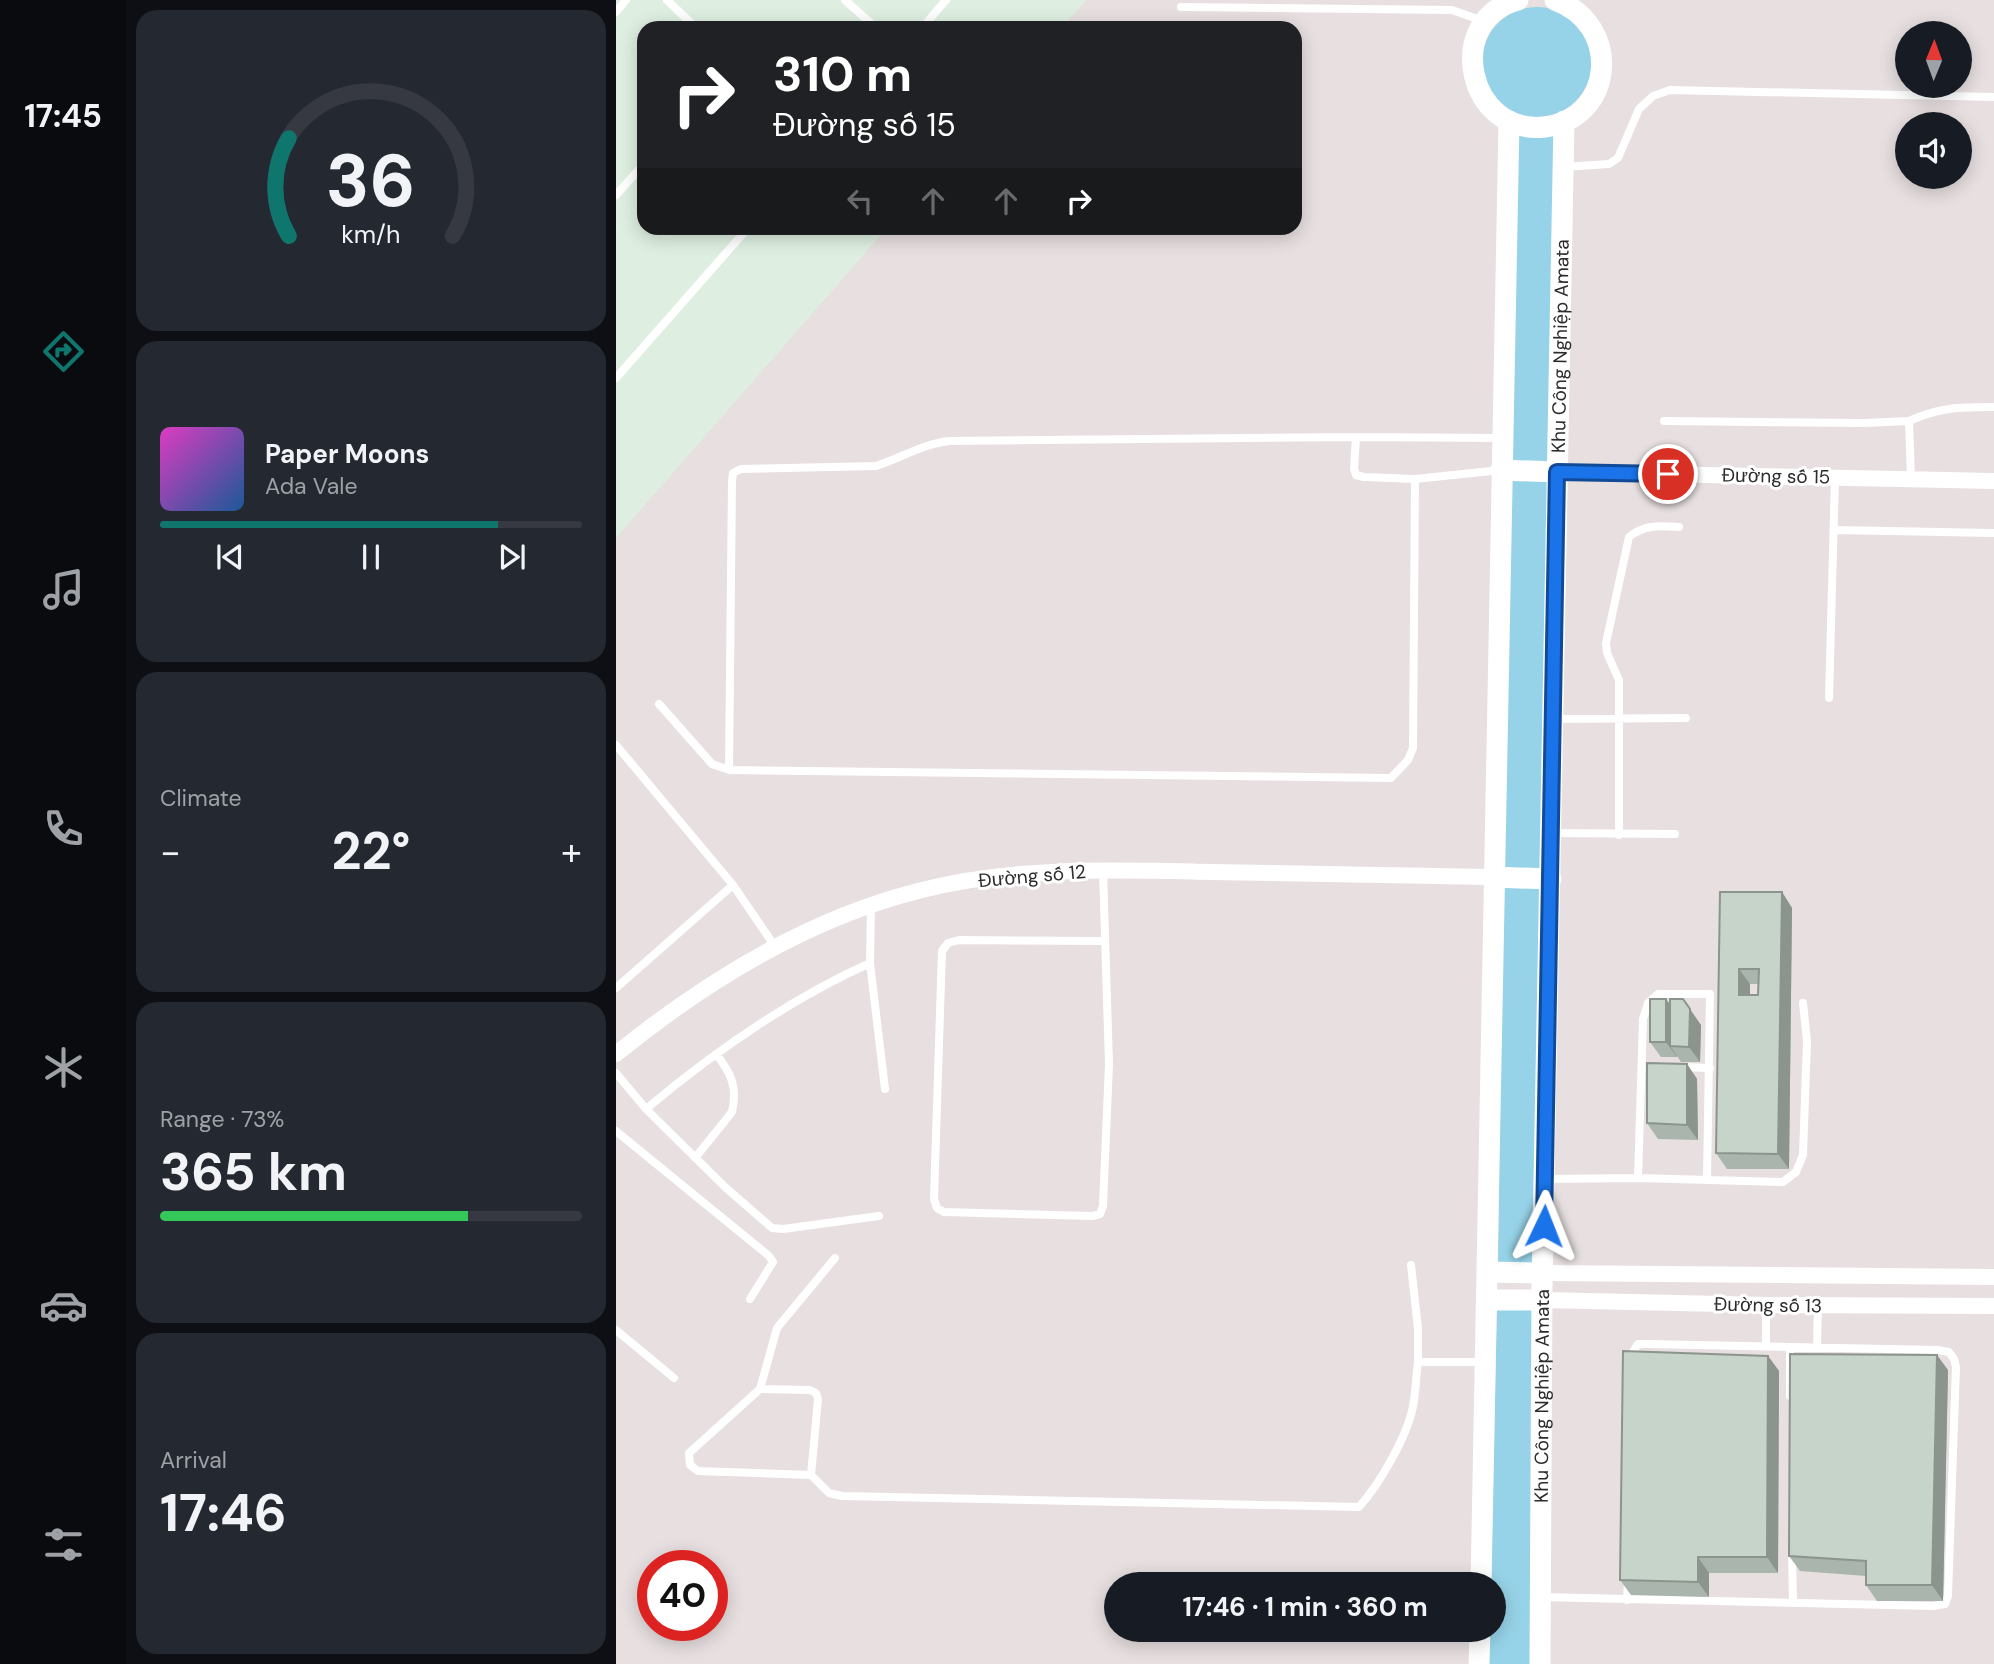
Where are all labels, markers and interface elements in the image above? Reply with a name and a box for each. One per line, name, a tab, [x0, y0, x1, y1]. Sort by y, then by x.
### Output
north arrow	[1895, 21, 1972, 98]
map controls	[1895, 21, 1972, 189]
text: 310 m	[773, 42, 912, 106]
icon: right	[658, 49, 749, 140]
text: 17:45	[24, 95, 102, 137]
text: Đường số 15	[773, 104, 956, 146]
button: sound	[1895, 112, 1972, 189]
text: 36	[326, 135, 416, 230]
icon: left	[841, 182, 879, 220]
icon: ahead	[914, 182, 952, 220]
icon: ahead	[987, 182, 1025, 220]
icon: right	[1060, 182, 1098, 220]
text: km/h	[341, 218, 401, 251]
street label: Khu Công Nghiệp Amata	[1545, 239, 1574, 453]
icon: directions	[39, 327, 88, 376]
text: Paper Moons	[265, 437, 429, 471]
pin	[1638, 444, 1698, 504]
icon: arrive	[1649, 455, 1687, 493]
street label: Đường số 15	[1721, 463, 1831, 489]
text: Ada Vale	[265, 471, 358, 501]
icon: previous	[211, 538, 249, 576]
icon: pause	[352, 538, 390, 576]
icon: next	[493, 538, 531, 576]
icon: music	[39, 565, 88, 614]
text: Climate	[160, 783, 242, 813]
icon: phone	[39, 804, 88, 853]
text: 22°	[332, 817, 410, 885]
text: −	[160, 827, 181, 877]
text: +	[561, 827, 582, 877]
street label: Đường số 12	[977, 859, 1087, 893]
icon: climate	[39, 1043, 88, 1092]
text: Range · 73%	[160, 1104, 284, 1134]
text: 365 km	[160, 1138, 347, 1206]
position arrow	[1507, 1189, 1581, 1263]
icon: car	[39, 1281, 88, 1330]
street label: Khu Công Nghiệp Amata	[1528, 1289, 1554, 1503]
street label: Đường số 13	[1714, 1292, 1822, 1318]
text: Arrival	[160, 1445, 227, 1475]
text: 17:46	[160, 1479, 287, 1547]
icon: filters	[39, 1520, 88, 1569]
speed limit sign: 40	[637, 1550, 728, 1641]
text: 17:46 · 1 min · 360 m	[1182, 1590, 1428, 1624]

